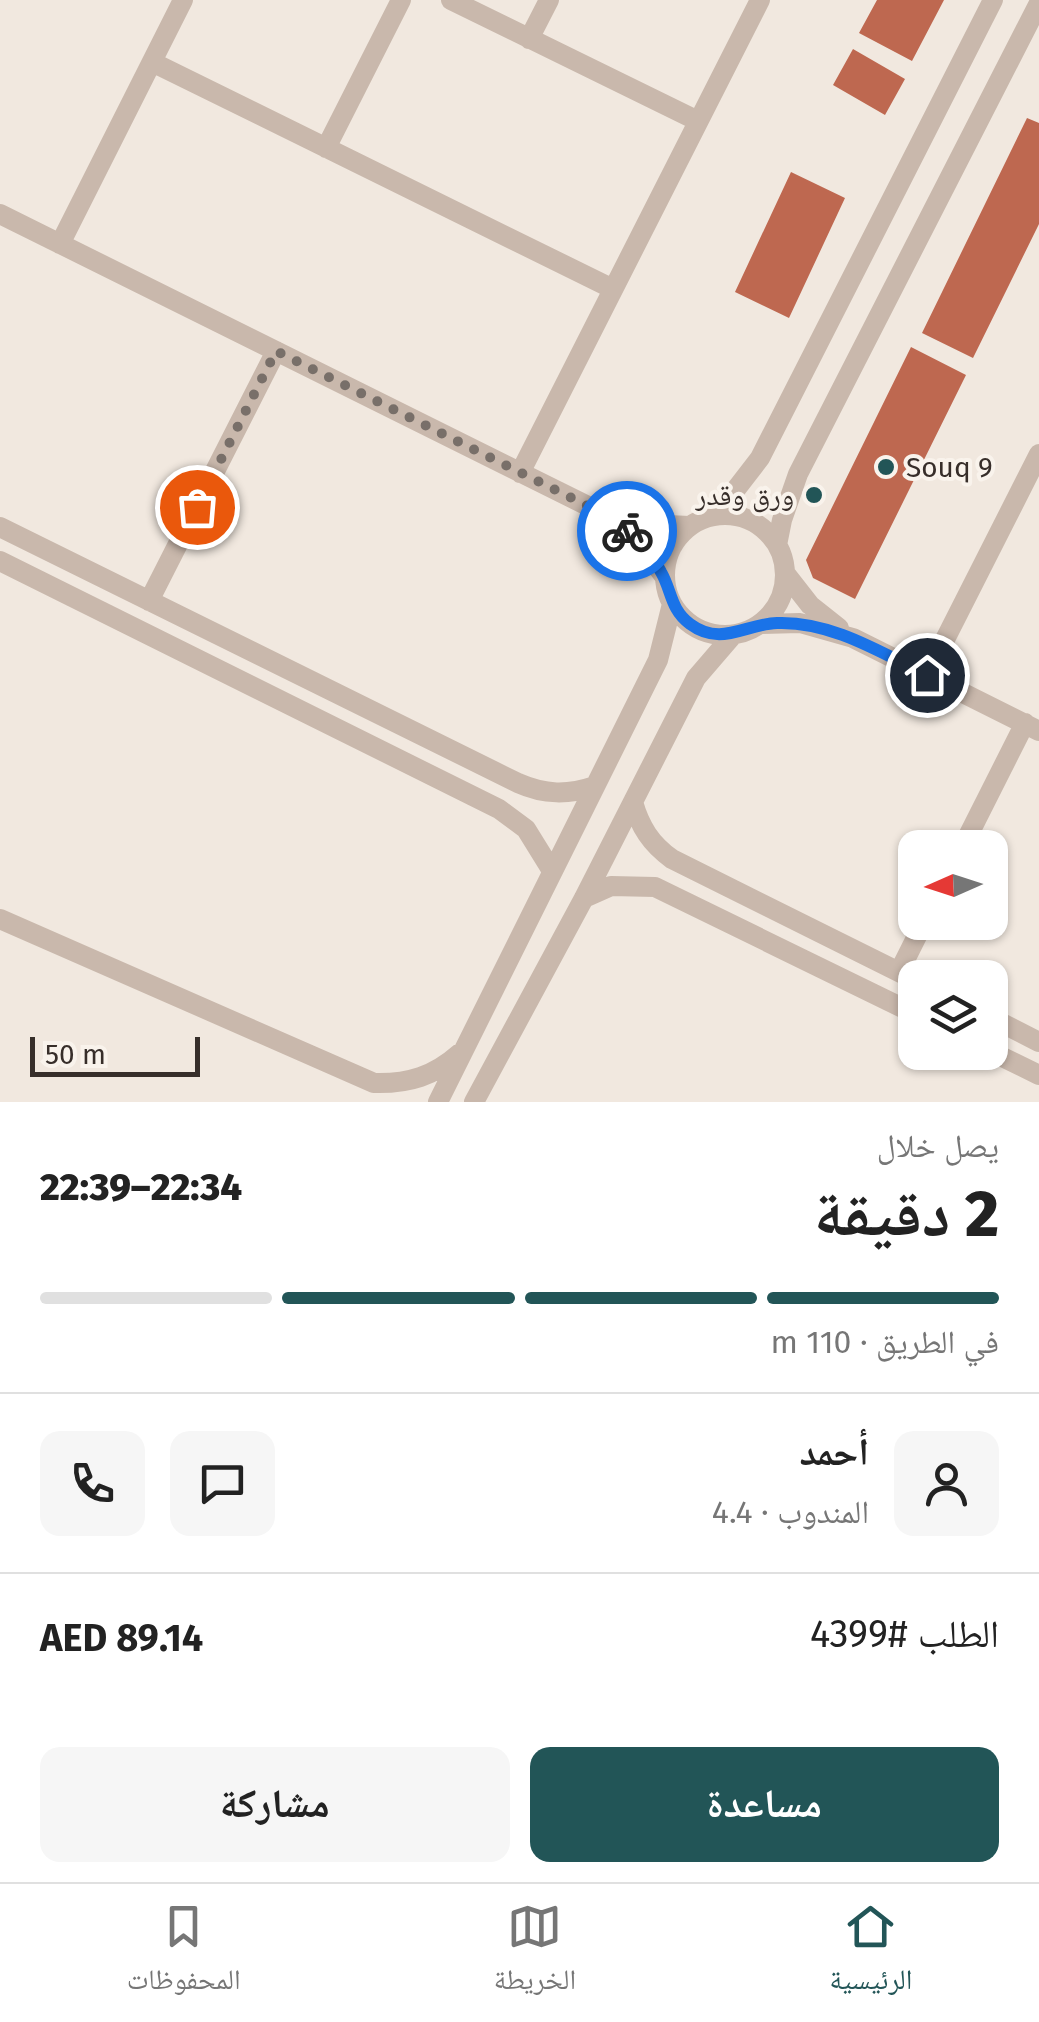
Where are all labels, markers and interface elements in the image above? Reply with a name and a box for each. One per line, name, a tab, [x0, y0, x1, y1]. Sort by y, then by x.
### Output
place label: Souq 9	[906, 451, 993, 484]
marker: Souq 9	[875, 456, 897, 478]
pin	[155, 465, 240, 550]
place label: ورق وقدر	[695, 479, 794, 513]
icon: bag	[170, 480, 225, 535]
courier	[577, 481, 677, 581]
marker: ورق وقدر	[803, 484, 825, 506]
icon: bike	[600, 504, 655, 559]
pin	[885, 633, 970, 718]
icon: home	[900, 648, 955, 703]
north arrow	[898, 830, 1008, 940]
map controls	[898, 830, 1008, 1070]
button: layers	[898, 960, 1008, 1070]
scale bar	[30, 1032, 200, 1076]
text: 50 m	[45, 1038, 106, 1071]
text: يصل خلال	[877, 1127, 999, 1165]
text: 22:34–22:39	[40, 1164, 242, 1210]
text: 2 دقيقة	[814, 1175, 999, 1253]
text: في الطريق · 110 m	[770, 1323, 999, 1361]
text: أحمد	[799, 1429, 869, 1475]
button: phone	[40, 1431, 145, 1536]
button: chat	[170, 1431, 275, 1536]
button: person	[894, 1431, 999, 1536]
text: المندوب · 4.4	[712, 1493, 869, 1531]
text: الطلب #4399	[810, 1611, 999, 1657]
text: AED 89.14	[40, 1615, 203, 1661]
button: مشاركة	[40, 1747, 510, 1862]
button: مساعدة	[530, 1747, 999, 1862]
tab: المحفوظات	[127, 1899, 241, 2007]
tab: الخريطة	[494, 1899, 576, 2007]
tab: الرئيسية	[829, 1899, 912, 2007]

